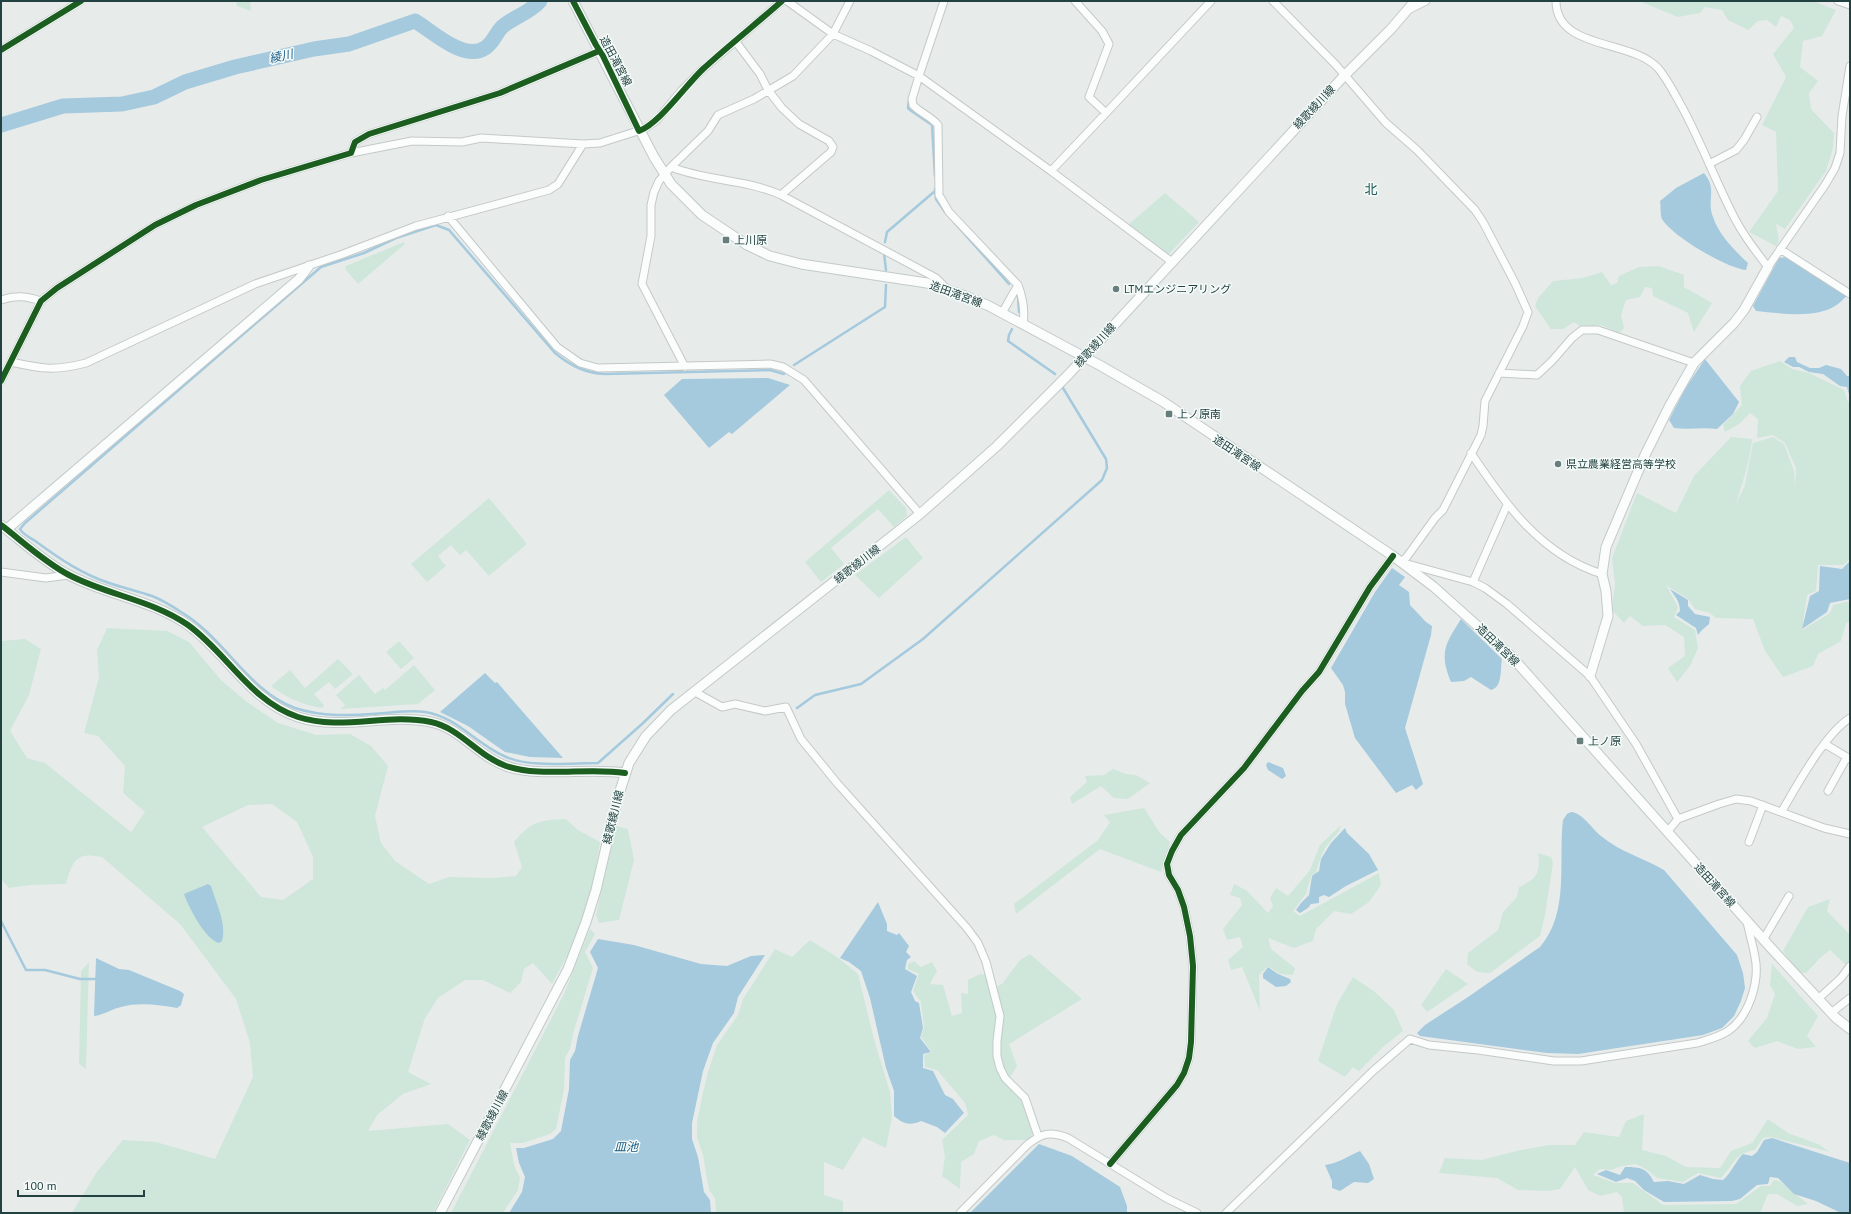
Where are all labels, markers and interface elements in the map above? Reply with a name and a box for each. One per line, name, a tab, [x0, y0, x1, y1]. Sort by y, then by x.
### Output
street label: 造田滝宮線	[597, 33, 635, 89]
water label: 綾川	[268, 46, 296, 66]
street label: 綾歌綾川線	[1290, 82, 1338, 132]
district label: 北	[1364, 181, 1378, 198]
place label: 上川原	[734, 233, 767, 247]
marker: 上川原	[721, 235, 731, 245]
street label: 造田滝宮線	[928, 278, 984, 310]
place label: LTMエンジニアリング	[1124, 282, 1231, 296]
marker: LTMエンジニアリング	[1111, 284, 1121, 294]
street label: 綾歌綾川線	[1071, 320, 1119, 370]
place label: 上ノ原南	[1177, 407, 1221, 421]
marker: 上ノ原南	[1164, 409, 1174, 419]
street label: 造田滝宮線	[1210, 432, 1264, 474]
place label: 県立農業経営高等学校	[1566, 457, 1676, 471]
marker: 県立農業経営高等学校	[1553, 459, 1563, 469]
street label: 綾歌綾川線	[831, 542, 883, 586]
street label: 造田滝宮線	[1473, 621, 1523, 669]
place label: 上ノ原	[1588, 734, 1621, 748]
marker: 上ノ原	[1575, 736, 1585, 746]
street label: 綾歌綾川線	[600, 789, 626, 845]
street label: 造田滝宮線	[1691, 860, 1739, 910]
street label: 綾歌綾川線	[473, 1087, 511, 1143]
water label: 皿池	[614, 1139, 639, 1154]
scale bar	[18, 1172, 144, 1198]
text: 100 m	[24, 1178, 57, 1193]

